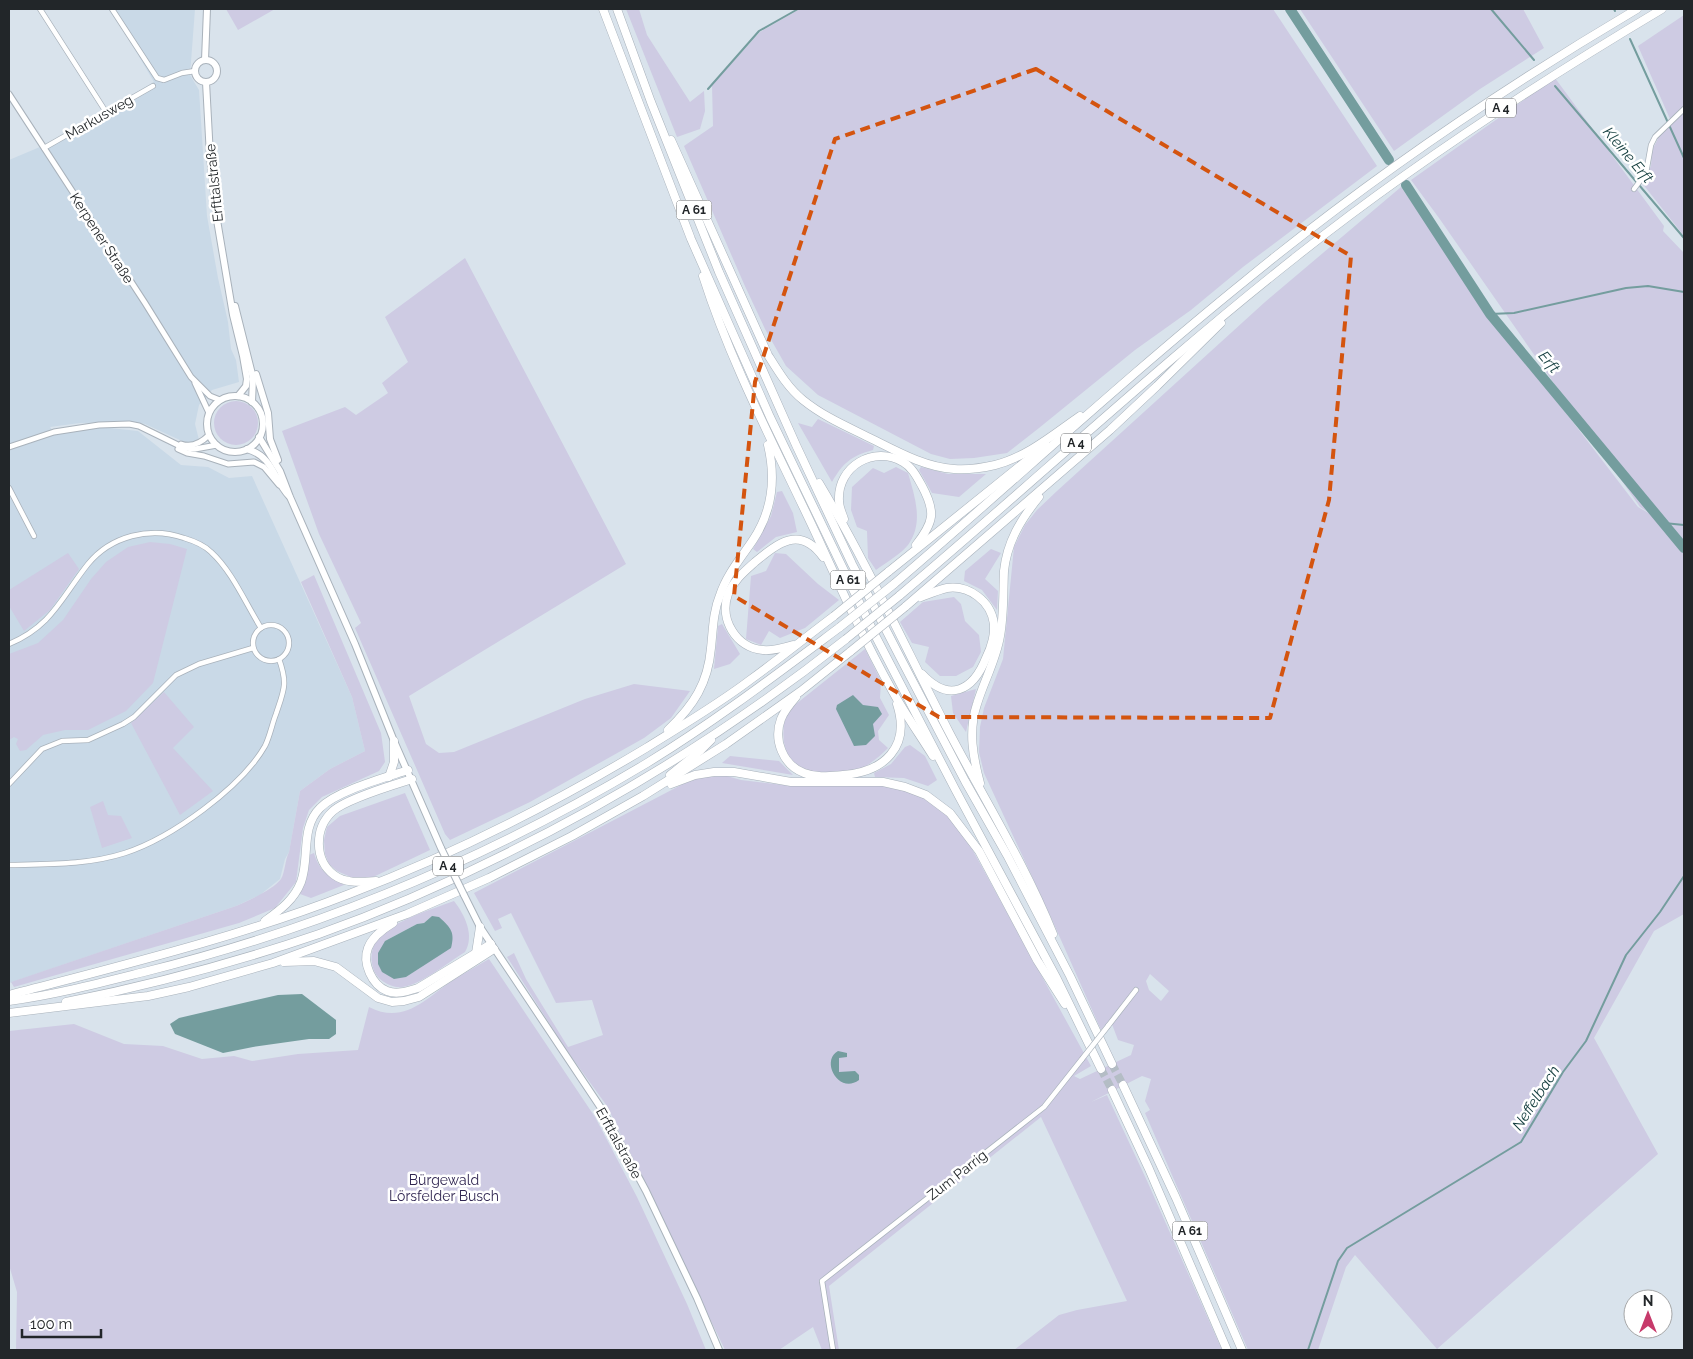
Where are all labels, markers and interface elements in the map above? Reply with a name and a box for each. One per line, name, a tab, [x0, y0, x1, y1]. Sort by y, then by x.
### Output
street label: Markusweg	[62, 91, 136, 143]
road number: A 4	[1486, 99, 1516, 118]
water label: Kleine Erft	[1599, 123, 1657, 187]
street label: Erfttalstraße	[202, 143, 226, 223]
street label: Kerpener Straße	[67, 190, 137, 286]
road number: A 61	[676, 200, 712, 220]
water label: Erft	[1535, 347, 1564, 377]
road number: A 4	[1061, 433, 1091, 452]
road number: A 61	[830, 570, 866, 590]
road number: A 4	[433, 856, 463, 876]
water label: Neffelbach	[1508, 1062, 1564, 1134]
street label: Erfttalstraße	[593, 1105, 645, 1181]
street label: Zum Parrig	[924, 1147, 990, 1203]
park label: Bürgewald Lörsfelder Busch	[389, 1172, 499, 1204]
road number: A 61	[1172, 1222, 1208, 1240]
north arrow	[1623, 1289, 1673, 1339]
text: N	[1643, 1293, 1653, 1309]
scale bar	[22, 1306, 101, 1338]
text: 100 m	[30, 1315, 72, 1333]

